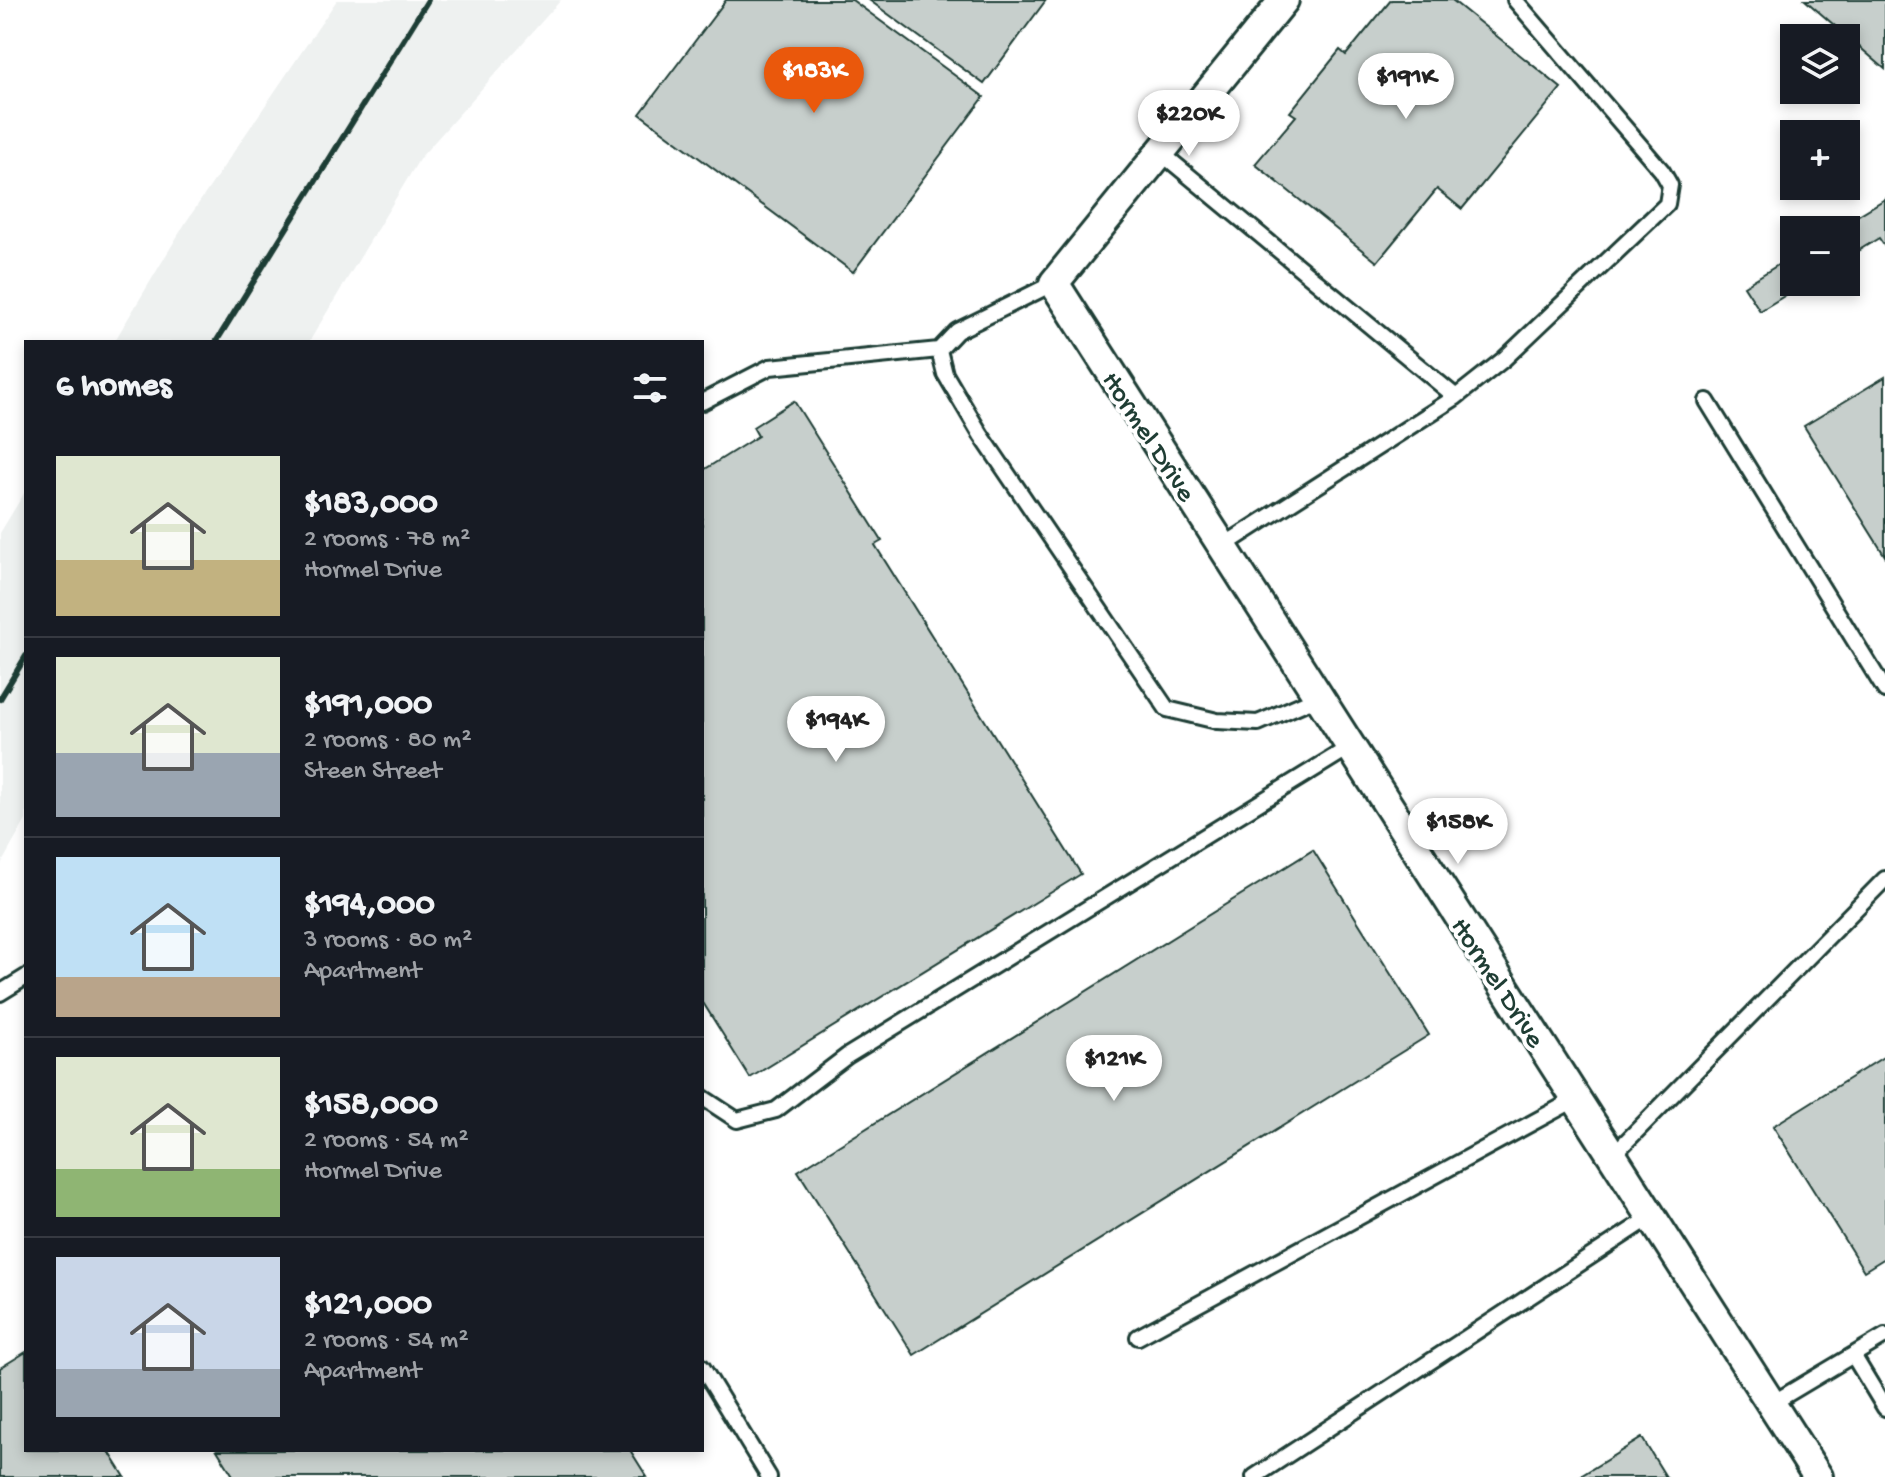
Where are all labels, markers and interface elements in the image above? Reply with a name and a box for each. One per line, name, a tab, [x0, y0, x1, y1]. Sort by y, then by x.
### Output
map controls	[1780, 24, 1860, 296]
button: layers	[1780, 24, 1860, 104]
pin: $183K	[758, 47, 870, 115]
pin: $191K	[1350, 53, 1462, 121]
text: $183K	[782, 57, 846, 88]
text: $191K	[1376, 63, 1436, 94]
pin: $220K	[1133, 90, 1245, 158]
text: $220K	[1156, 100, 1222, 131]
button: +	[1780, 120, 1860, 200]
button: −	[1780, 216, 1860, 296]
icon: filters	[628, 366, 672, 410]
street label: Hormel Drive	[1093, 366, 1202, 509]
text: 6 homes	[56, 368, 171, 408]
text: $183,000	[304, 485, 438, 525]
icon: home	[120, 488, 216, 584]
text: 2 rooms · 78 m²	[304, 525, 470, 556]
text: Hormel Drive	[304, 556, 442, 587]
text: $191,000	[304, 686, 432, 726]
icon: home	[120, 689, 216, 785]
pin: $194K	[780, 696, 892, 764]
text: $194K	[805, 706, 867, 737]
text: 2 rooms · 80 m²	[304, 726, 472, 757]
text: Steen Street	[304, 757, 441, 788]
pin: $158K	[1402, 798, 1514, 866]
text: $158K	[1426, 808, 1490, 839]
text: $194,000	[304, 886, 435, 926]
icon: home	[120, 889, 216, 985]
street label: Hormel Drive	[1442, 912, 1551, 1055]
text: 3 rooms · 80 m²	[304, 926, 472, 957]
text: Apartment	[304, 957, 421, 988]
pin: $121K	[1058, 1035, 1170, 1103]
text: $121K	[1084, 1045, 1144, 1076]
text: $158,000	[304, 1086, 438, 1126]
icon: home	[120, 1089, 216, 1185]
text: 2 rooms · 54 m²	[304, 1126, 469, 1157]
text: Hormel Drive	[304, 1157, 442, 1188]
text: $121,000	[304, 1286, 432, 1326]
icon: home	[120, 1289, 216, 1385]
text: 2 rooms · 54 m²	[304, 1326, 469, 1357]
text: Apartment	[304, 1357, 421, 1388]

